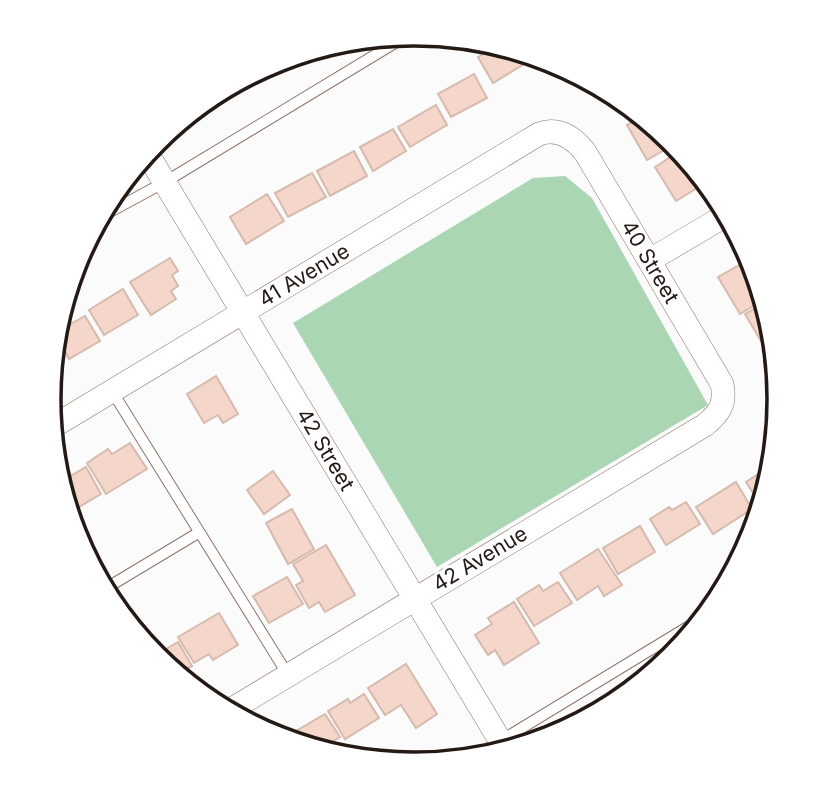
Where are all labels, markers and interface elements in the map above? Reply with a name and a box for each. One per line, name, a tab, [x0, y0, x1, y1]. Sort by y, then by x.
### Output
street label: 40 Street	[616, 216, 685, 308]
street label: 41 Avenue	[254, 238, 354, 312]
street label: 42 Street	[291, 404, 360, 495]
street label: 42 Avenue	[428, 521, 532, 597]

